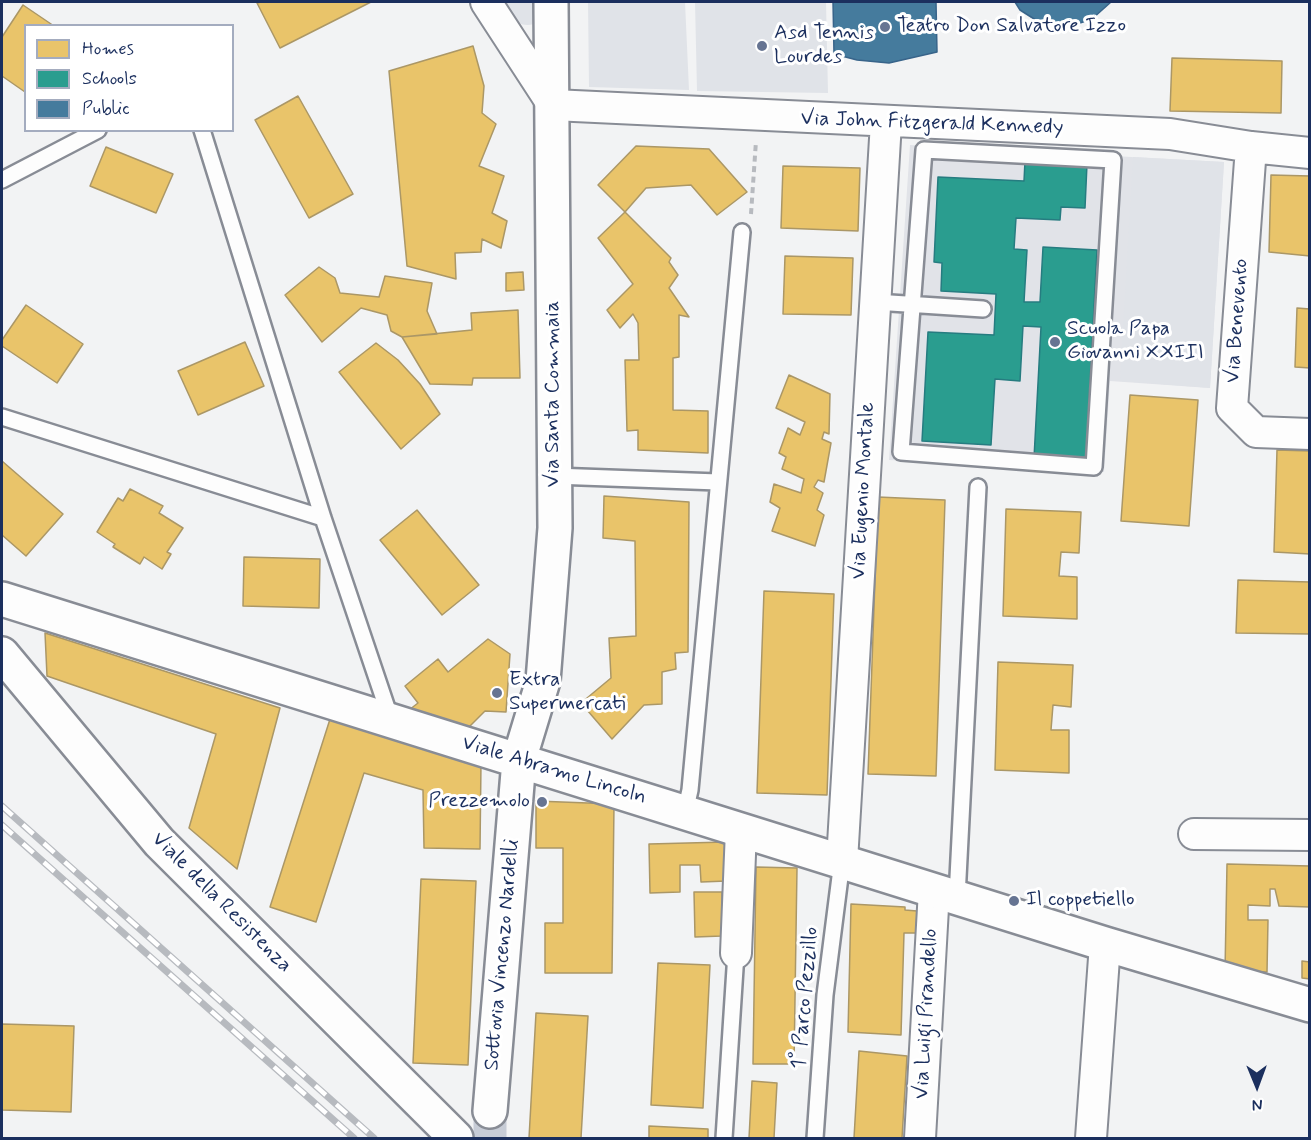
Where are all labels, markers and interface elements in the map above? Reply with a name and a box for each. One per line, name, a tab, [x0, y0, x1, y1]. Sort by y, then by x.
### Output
place label: Teatro Don Salvatore Izzo	[897, 14, 1126, 40]
marker: Teatro Don Salvatore Izzo	[878, 20, 892, 34]
place label: Asd Tennis Lourdes	[774, 21, 874, 71]
legend	[24, 24, 234, 132]
text: Homes	[82, 37, 134, 61]
marker: Asd Tennis Lourdes	[755, 39, 769, 53]
text: Schools	[82, 67, 137, 91]
text: Public	[82, 97, 130, 121]
street label: Via John Fitzgerald Kennedy	[800, 107, 1064, 141]
street label: Via Benevento	[1221, 258, 1255, 384]
street label: Via Santa Commaia	[541, 301, 567, 487]
place label: Scuola Papa Giovanni XXIII	[1067, 317, 1204, 367]
marker: Scuola Papa Giovanni XXIII	[1048, 335, 1062, 349]
street label: Via Eugenio Montale	[847, 402, 881, 580]
place label: Extra Supermercati	[509, 668, 626, 718]
marker: Extra Supermercati	[490, 686, 504, 700]
street label: Viale Abramo Lincoln	[459, 731, 649, 811]
place label: Prezzemolo	[428, 789, 530, 815]
marker: Prezzemolo	[535, 795, 549, 809]
street label: Viale della Resistenza	[145, 827, 297, 979]
street label: Sottovia Vincenzo Nardelli	[480, 838, 526, 1072]
place label: Il coppetiello	[1026, 888, 1135, 914]
marker: Il coppetiello	[1007, 894, 1021, 908]
street label: 1° Parco Pezzillo	[787, 926, 825, 1070]
street label: Via Luigi Pirandello	[910, 928, 944, 1100]
north arrow	[1227, 1056, 1287, 1116]
text: N	[1252, 1094, 1263, 1115]

